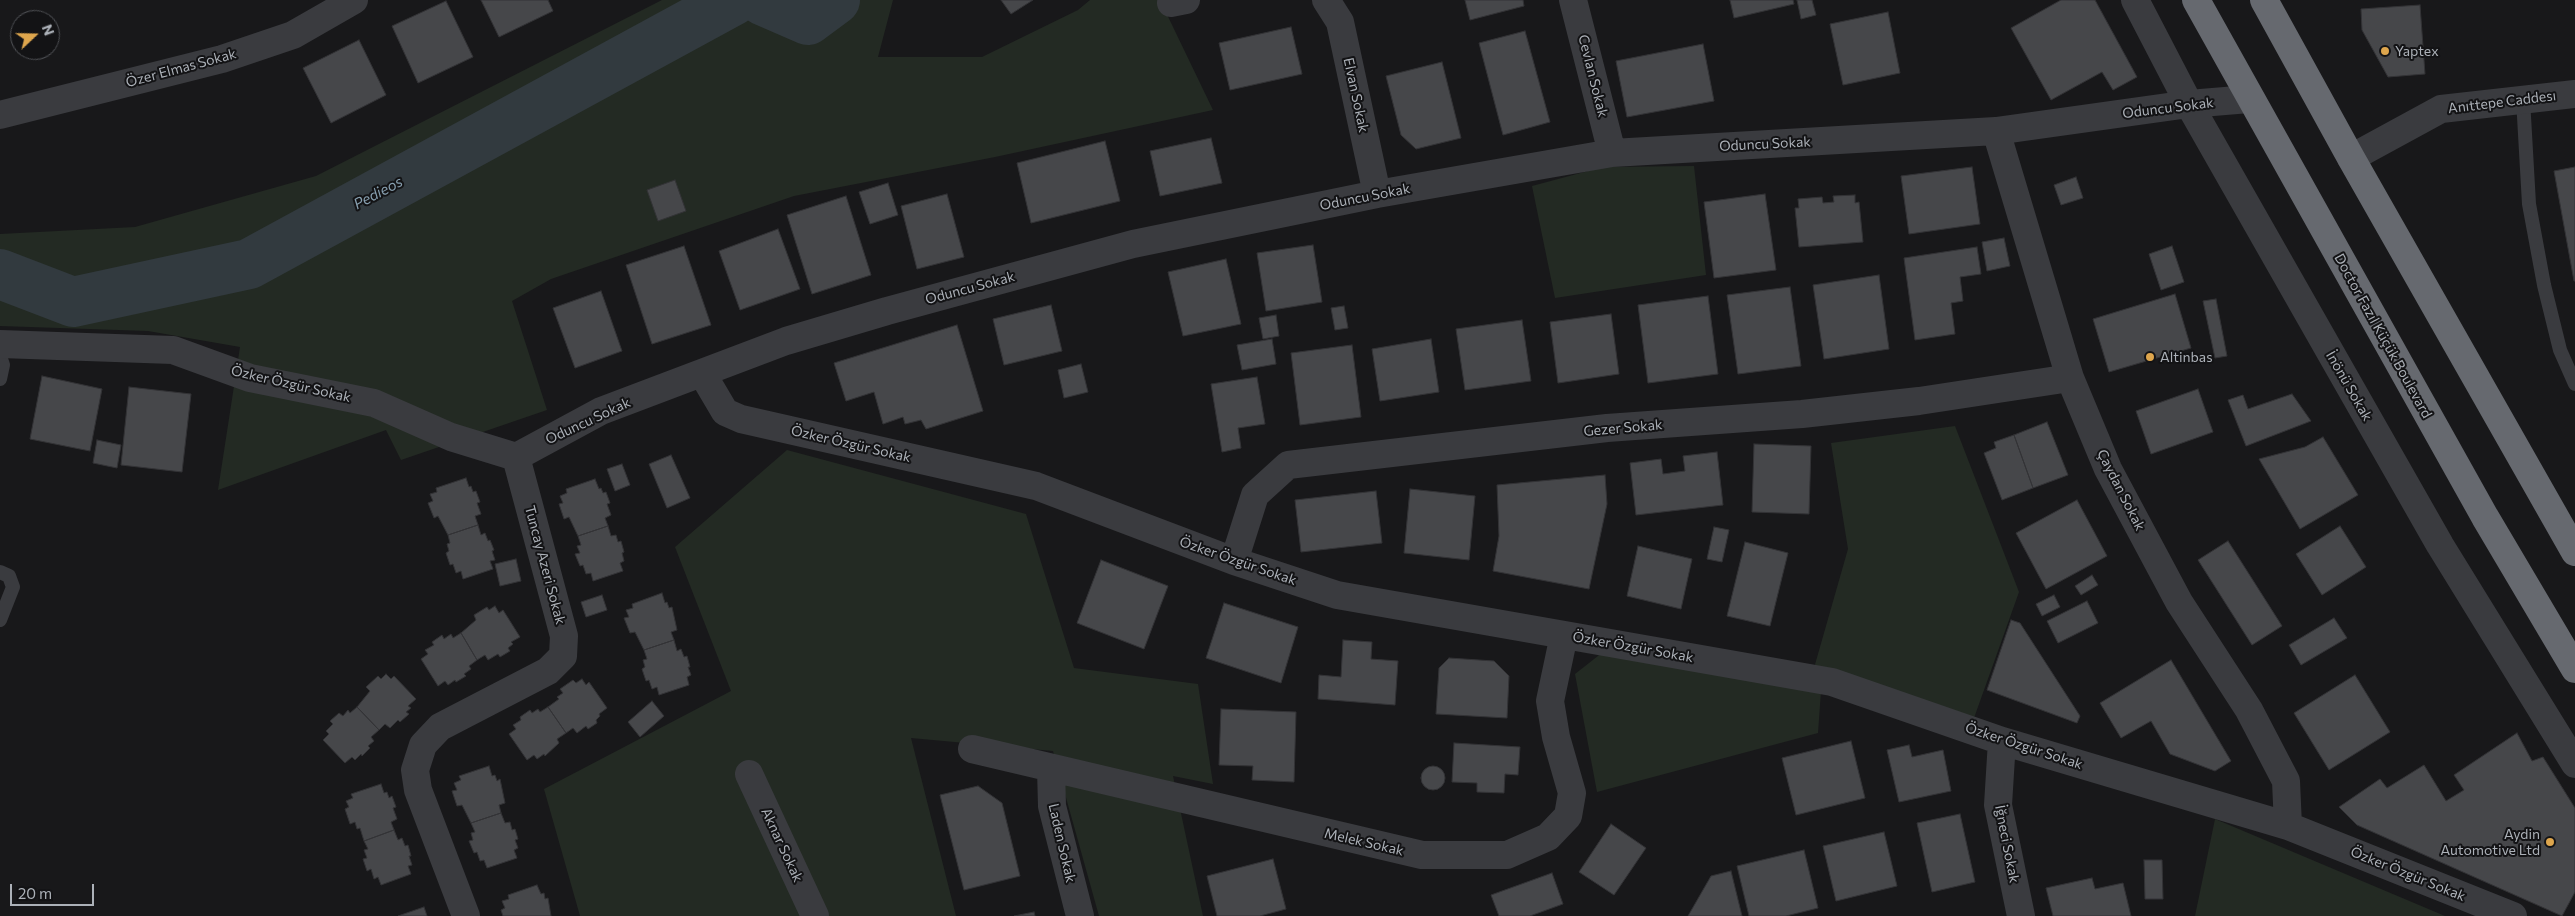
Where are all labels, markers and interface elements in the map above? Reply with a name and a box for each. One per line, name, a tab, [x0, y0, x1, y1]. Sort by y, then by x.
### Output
north arrow	[10, 10, 60, 60]
text: N	[39, 22, 58, 38]
street label: Cevlan Sokak	[1575, 33, 1611, 119]
place label: Yaptex	[2395, 43, 2439, 59]
street label: Özer Elmas Sokak	[124, 45, 238, 91]
marker: Yaptex	[2379, 45, 2391, 57]
street label: Elvan Sokak	[1340, 56, 1372, 134]
street label: Anıttepe Caddesı	[2447, 87, 2557, 117]
street label: Oduncu Sokak	[2121, 94, 2215, 122]
street label: Oduncu Sokak	[1719, 133, 1811, 155]
water label: Pedieos	[350, 173, 406, 213]
street label: Oduncu Sokak	[1318, 180, 1412, 214]
street label: Doctor Fazıl Küçük Boulevard	[2331, 251, 2435, 421]
street label: Oduncu Sokak	[923, 268, 1017, 308]
street label: İnönü Sokak	[2322, 348, 2376, 424]
place label: Altinbas	[2160, 349, 2213, 365]
marker: Altinbas	[2144, 351, 2156, 363]
street label: Özker Özgür Sokak	[229, 362, 353, 406]
street label: Oduncu Sokak	[543, 394, 633, 448]
street label: Gezer Sokak	[1583, 416, 1663, 440]
street label: Özker Özgür Sokak	[789, 422, 913, 466]
street label: Çaydan Sokak	[2093, 447, 2149, 533]
street label: Tuncay Azeri Sokak	[521, 504, 569, 626]
street label: Özker Özgür Sokak	[1177, 533, 1299, 589]
street label: Özker Özgür Sokak	[1571, 628, 1695, 666]
street label: Özker Özgür Sokak	[1963, 719, 2085, 773]
street label: Laden Sokak	[1045, 802, 1079, 884]
street label: İğneci Sokak	[1991, 804, 2023, 884]
street label: Aknar Sokak	[757, 805, 807, 885]
street label: Melek Sokak	[1323, 825, 1405, 859]
place label: Aydin Automotive Ltd	[2441, 826, 2540, 859]
marker: Aydin Automotive Ltd	[2544, 836, 2556, 848]
street label: Özker Özgür Sokak	[2348, 843, 2468, 905]
scale bar	[12, 874, 96, 906]
text: 20 m	[18, 884, 52, 902]

